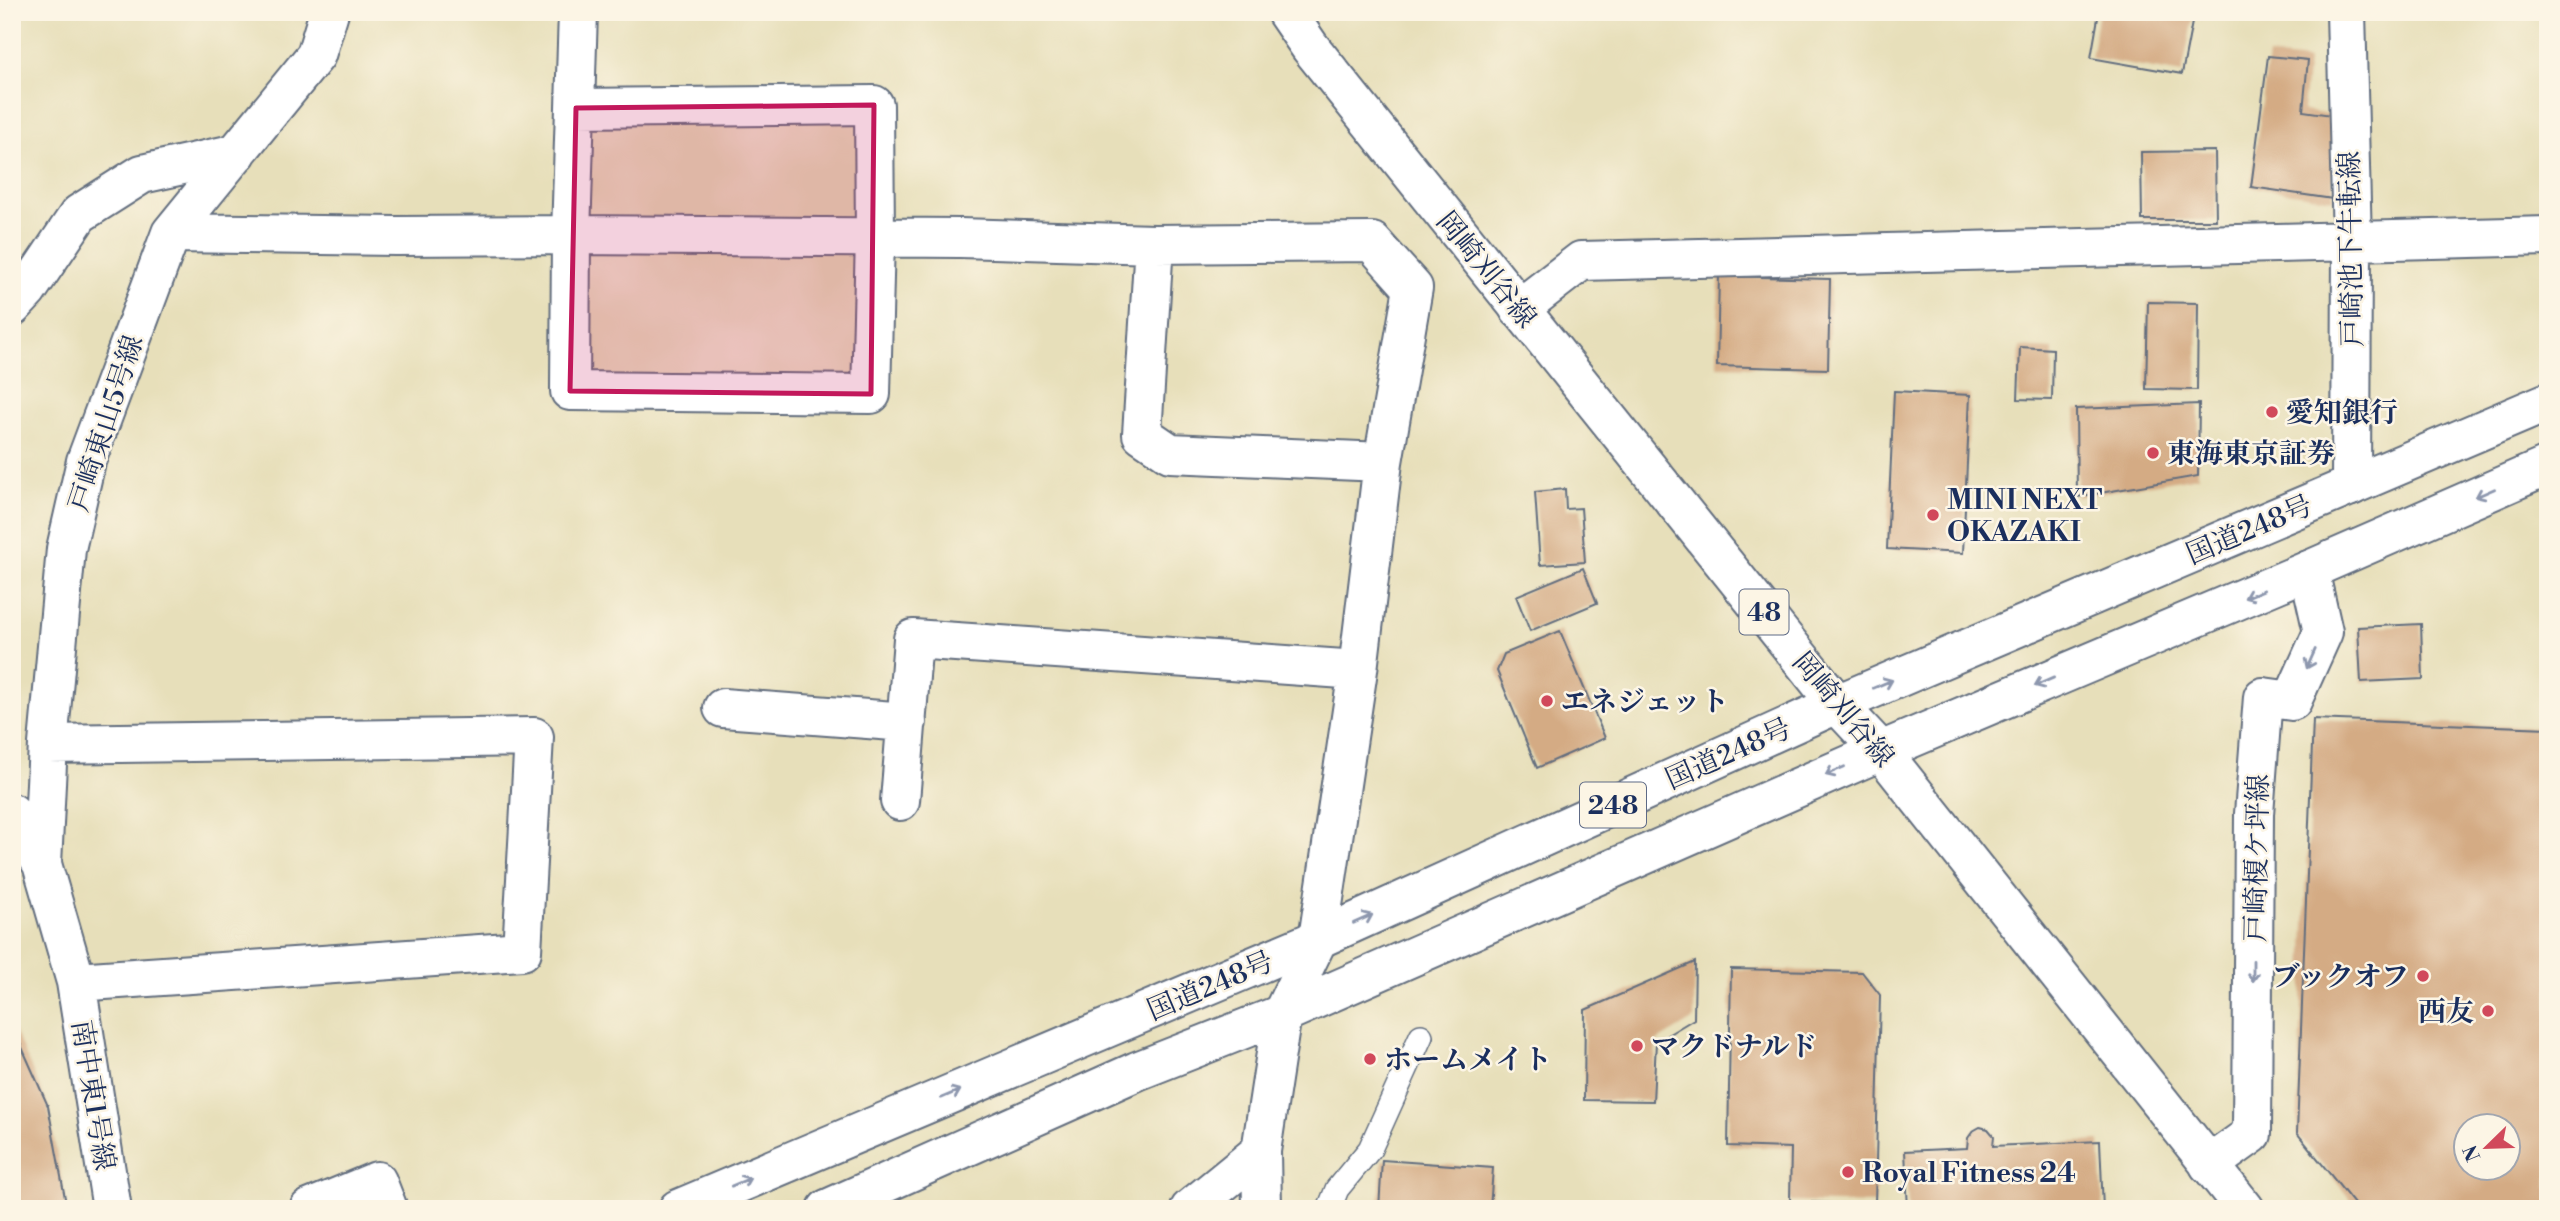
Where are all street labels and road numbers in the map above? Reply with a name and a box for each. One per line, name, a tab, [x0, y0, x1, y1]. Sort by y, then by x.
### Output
street label: 戸崎池下牛転線	[2332, 151, 2371, 347]
street label: 岡崎刈谷線	[1428, 205, 1543, 335]
street label: 戸崎東山5号線	[61, 331, 151, 516]
street label: 国道248号	[2181, 488, 2318, 573]
road number: 48	[1740, 590, 1788, 634]
street label: 岡崎刈谷線	[1784, 645, 1901, 775]
street label: 国道248号	[1660, 711, 1797, 798]
street label: 戸崎榎ケ坪線	[2239, 774, 2276, 942]
road number: 248	[1580, 782, 1646, 828]
street label: 国道248号	[1142, 944, 1279, 1029]
street label: 南中東1号線	[63, 1017, 122, 1173]

